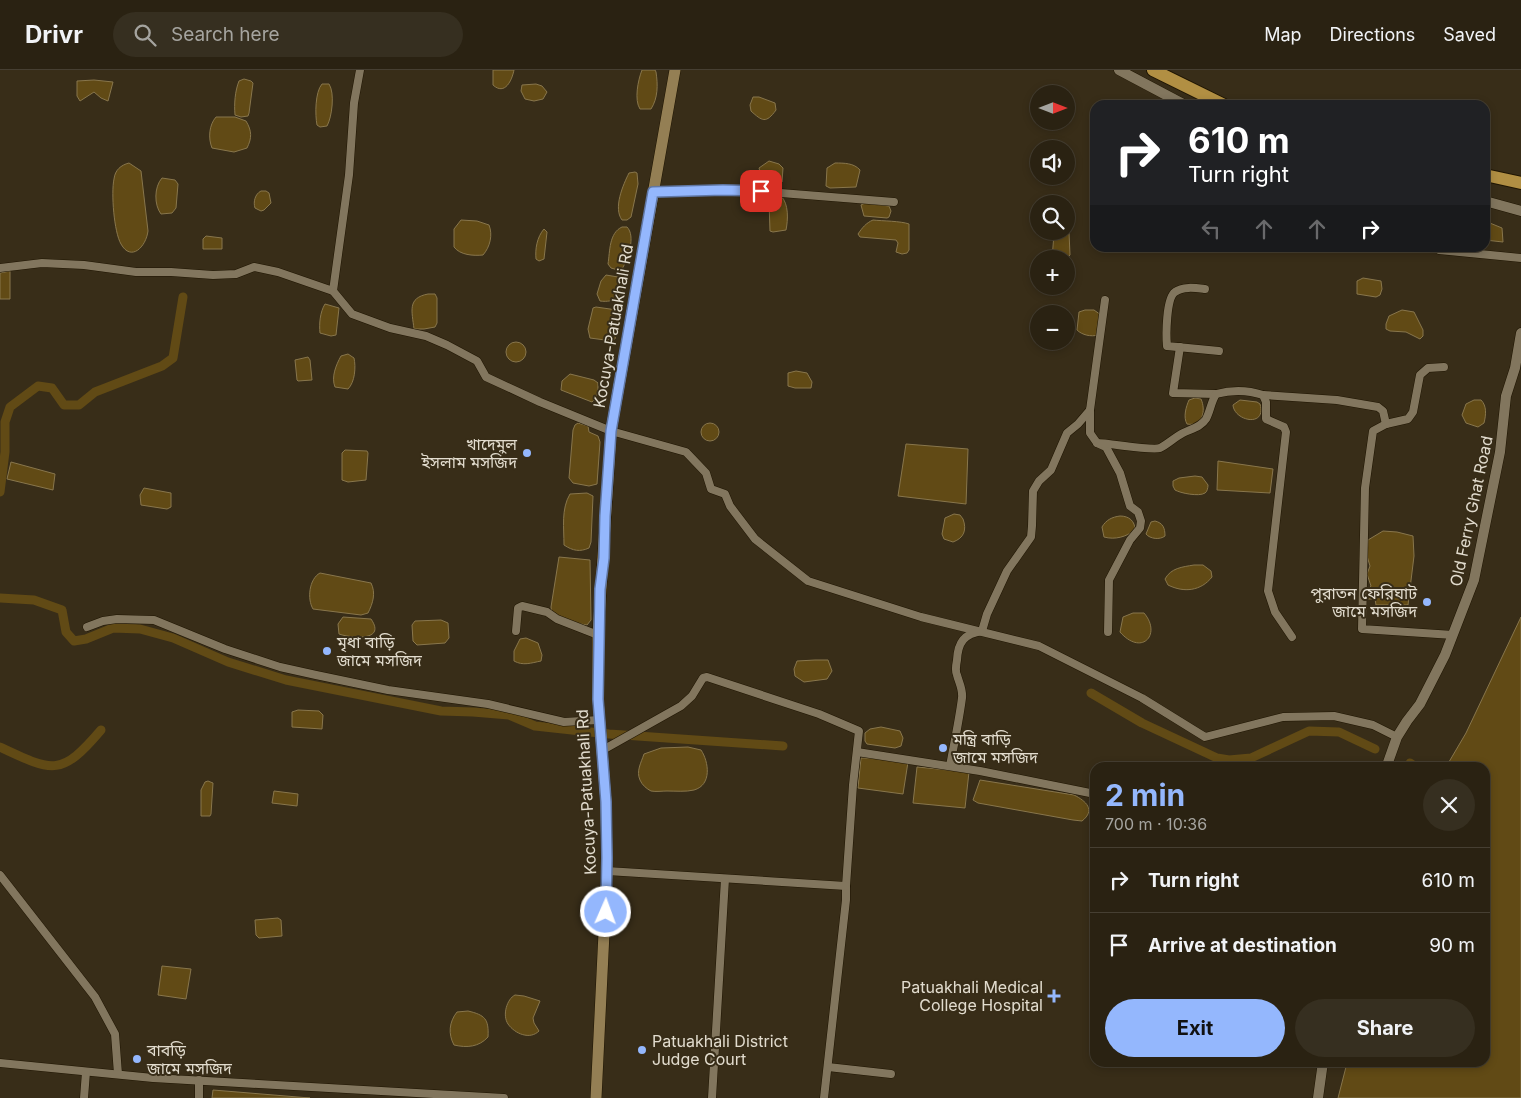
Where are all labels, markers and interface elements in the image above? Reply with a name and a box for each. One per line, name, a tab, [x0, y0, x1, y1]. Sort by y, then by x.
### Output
search box	[113, 12, 463, 57]
text: Drivr	[25, 20, 83, 49]
icon: search	[131, 21, 159, 49]
text: Search here	[171, 23, 280, 46]
text: Map	[1264, 24, 1302, 45]
text: Directions	[1330, 24, 1415, 45]
text: Saved	[1443, 24, 1496, 45]
north arrow	[1030, 85, 1075, 130]
map controls	[1030, 85, 1075, 350]
text: 610 m	[1188, 119, 1290, 161]
icon: right	[1105, 120, 1170, 185]
button: sound	[1030, 140, 1075, 185]
text: Turn right	[1188, 161, 1289, 187]
pin	[740, 170, 782, 212]
icon: arrive	[747, 177, 775, 205]
button: search	[1030, 195, 1075, 240]
icon: left	[1197, 215, 1225, 243]
icon: ahead	[1250, 215, 1278, 243]
icon: ahead	[1303, 215, 1331, 243]
icon: right	[1356, 215, 1384, 243]
street label: Kocuya-Patuakhali Rd	[589, 243, 637, 409]
button: +	[1030, 250, 1075, 295]
button: −	[1030, 305, 1075, 350]
place label: খাদেমুল ইসলাম মসজিদ	[421, 434, 518, 472]
street label: Old Ferry Ghat Road	[1445, 434, 1497, 588]
marker: খাদেমুল ইসলাম মসজিদ	[521, 447, 533, 459]
place label: পুরাতন ফেরিঘাট জামে মসজিদ	[1310, 583, 1418, 621]
marker: পুরাতন ফেরিঘাট জামে মসজিদ	[1421, 596, 1433, 608]
place label: মৃধা বাড়ি জামে মসজিদ	[336, 632, 423, 670]
marker: মৃধা বাড়ি জামে মসজিদ	[321, 645, 333, 657]
street label: Kocuya-Patuakhali Rd	[572, 709, 600, 875]
place label: মন্ত্রি বাড়ি জামে মসজিদ	[952, 729, 1039, 767]
marker: মন্ত্রি বাড়ি জামে মসজিদ	[937, 742, 949, 754]
text: 2 min	[1105, 777, 1185, 813]
button: close	[1423, 779, 1475, 831]
text: 700 m · 10:36	[1105, 814, 1207, 834]
icon: right	[1105, 866, 1133, 894]
text: Turn right	[1148, 869, 1239, 892]
text: 610 m	[1422, 869, 1475, 892]
position arrow	[579, 885, 631, 937]
icon: arrive	[1105, 931, 1133, 959]
text: Arrive at destination	[1148, 934, 1337, 957]
text: 90 m	[1429, 934, 1475, 957]
place label: Patuakhali Medical College Hospital	[901, 977, 1043, 1015]
marker: Patuakhali Medical College Hospital	[1047, 989, 1061, 1003]
button: Exit	[1105, 999, 1285, 1057]
button: Share	[1295, 999, 1475, 1057]
place label: Patuakhali District Judge Court	[652, 1031, 788, 1069]
place label: বাবড়ি জামে মসজিদ	[146, 1040, 233, 1078]
marker: Patuakhali District Judge Court	[636, 1044, 648, 1056]
marker: বাবড়ি জামে মসজিদ	[131, 1053, 143, 1065]

